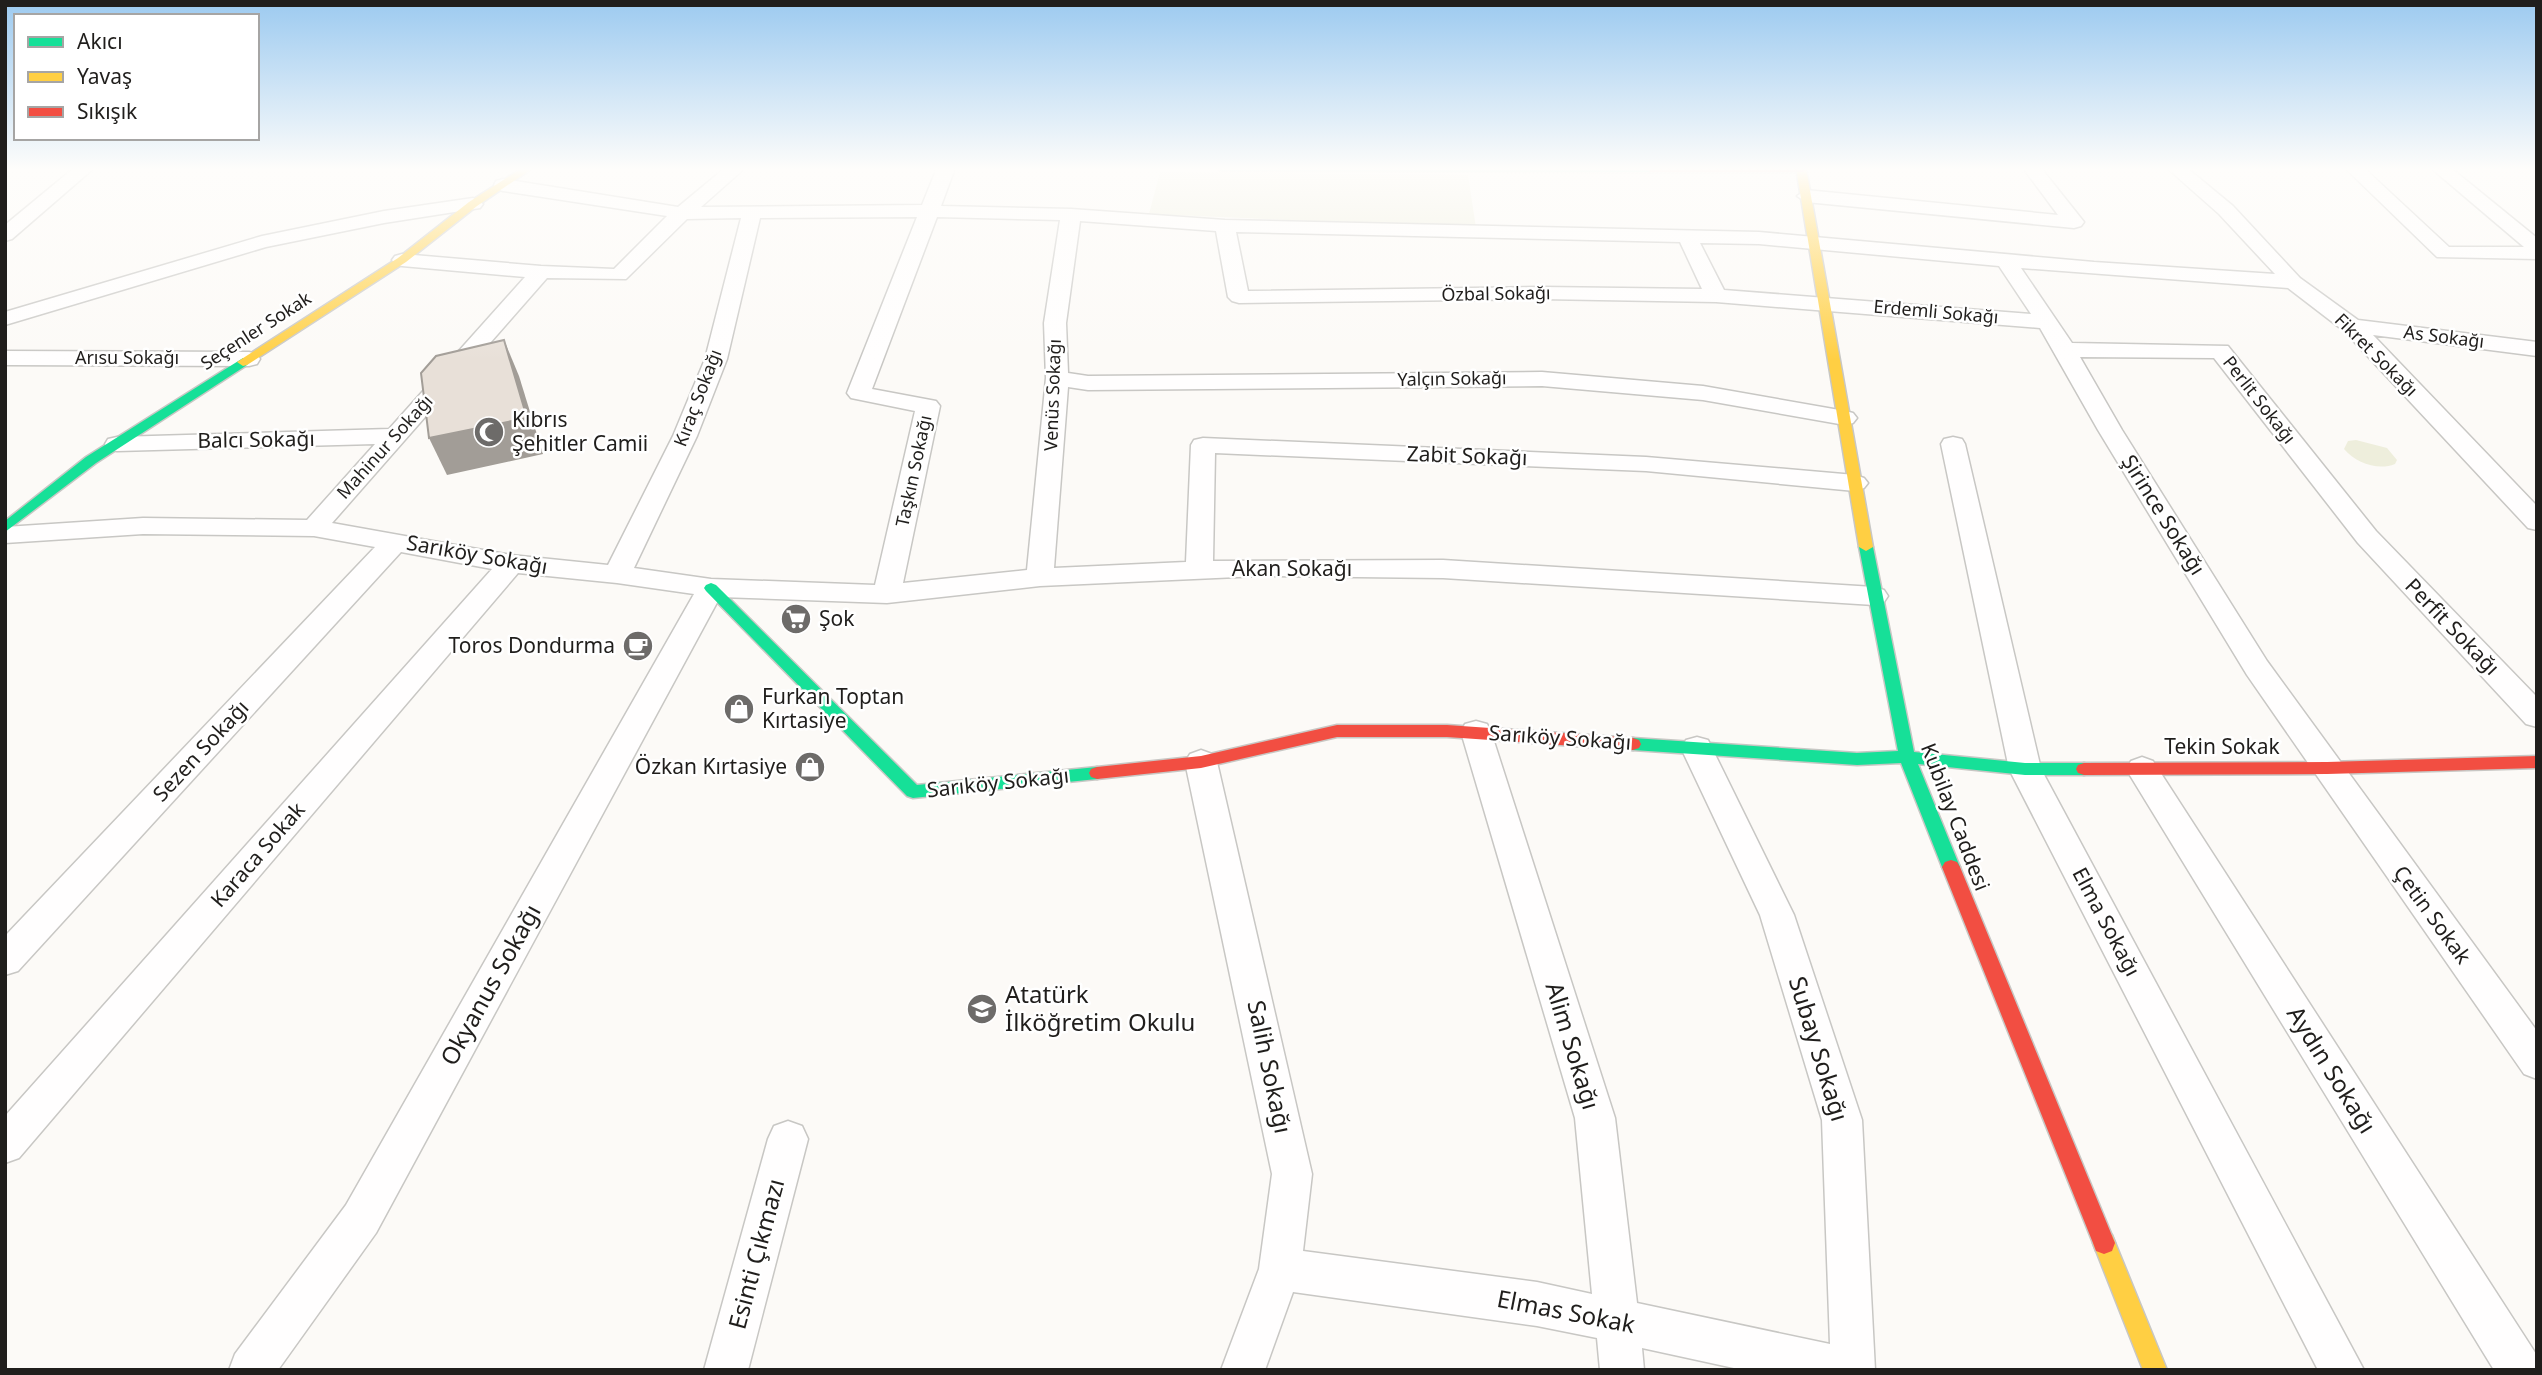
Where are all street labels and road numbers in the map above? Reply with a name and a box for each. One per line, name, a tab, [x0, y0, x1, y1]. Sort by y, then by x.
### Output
street label: Özbal Sokağı	[1441, 280, 1551, 306]
street label: Seçenler Sokak	[196, 285, 316, 375]
street label: Erdemli Sokağı	[1873, 294, 2000, 328]
street label: Fikret Sokağı	[2330, 308, 2423, 401]
street label: As Sokağı	[2402, 319, 2486, 353]
street label: Venüs Sokağı	[1038, 338, 1066, 452]
street label: Arısu Sokağı	[75, 345, 179, 369]
street label: Kıraç Sokağı	[667, 346, 727, 450]
street label: Perlit Sokağı	[2218, 351, 2302, 448]
street label: Yalçın Sokağı	[1397, 365, 1507, 391]
street label: Mahinur Sokağı	[331, 389, 438, 504]
street label: Taşkın Sokağı	[889, 413, 937, 529]
street label: Balcı Sokağı	[197, 424, 315, 454]
street label: Zabit Sokağı	[1406, 439, 1528, 471]
street label: Şirince Sokağı	[2116, 449, 2212, 580]
street label: Sarıköy Sokağı	[405, 528, 550, 580]
street label: Akan Sokağı	[1232, 554, 1352, 582]
street label: Perfit Sokağı	[2399, 572, 2506, 681]
street label: Sezen Sokağı	[146, 694, 254, 807]
street label: Sarıköy Sokağı	[1488, 718, 1632, 756]
street label: Tekin Sokak	[2164, 732, 2281, 760]
street label: Kubilay Caddesi	[1915, 739, 1997, 894]
street label: Sarıköy Sokağı	[926, 761, 1070, 803]
street label: Karaca Sokak	[204, 795, 311, 913]
street label: Çetin Sokak	[2388, 860, 2478, 970]
street label: Elma Sokağı	[2066, 862, 2147, 981]
street label: Okyanus Sokağı	[432, 898, 548, 1071]
street label: Subay Sokağı	[1782, 972, 1857, 1125]
street label: Alim Sokağı	[1538, 978, 1608, 1113]
street label: Salih Sokağı	[1240, 997, 1301, 1136]
street label: Aydın Sokağı	[2280, 999, 2385, 1139]
street label: Esinti Çıkmazı	[720, 1175, 791, 1333]
street label: Elmas Sokak	[1494, 1281, 1638, 1340]

